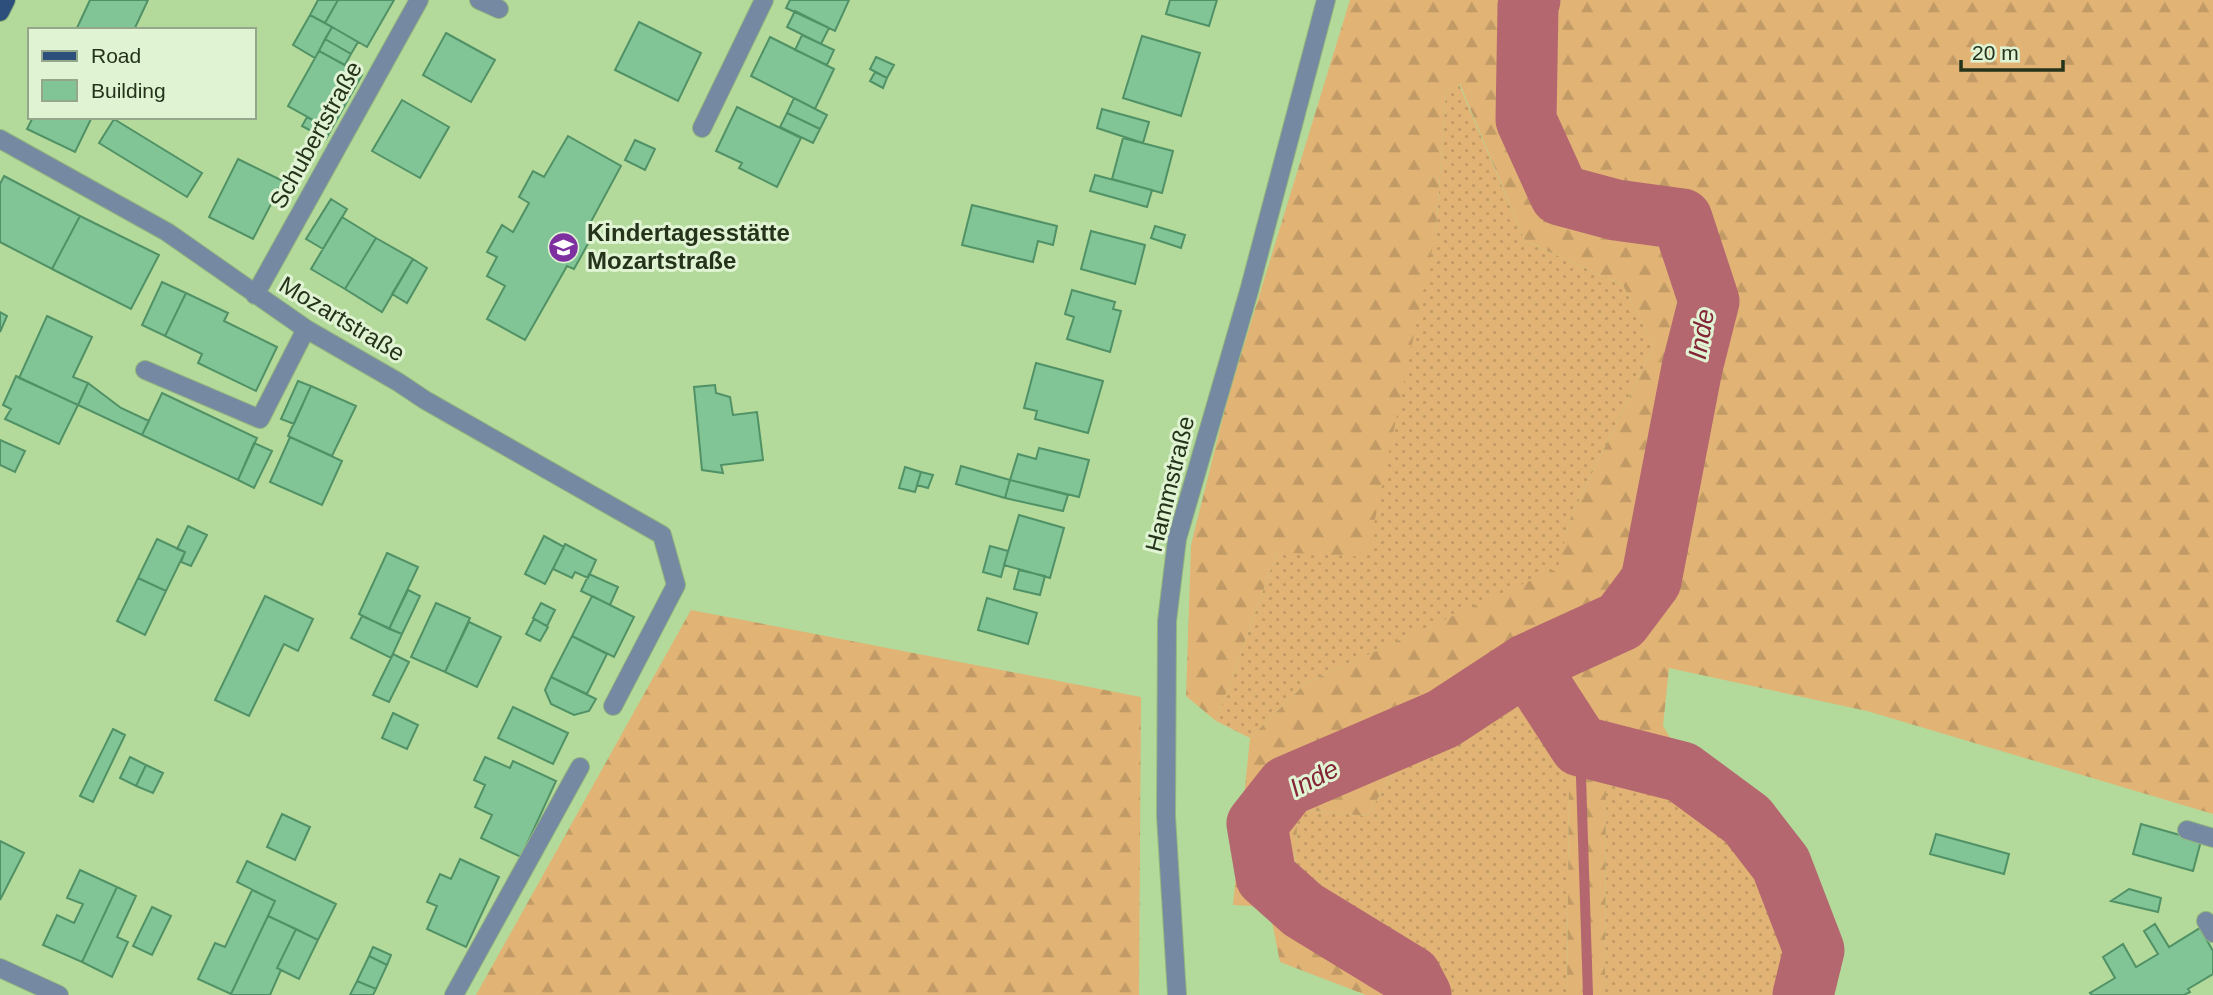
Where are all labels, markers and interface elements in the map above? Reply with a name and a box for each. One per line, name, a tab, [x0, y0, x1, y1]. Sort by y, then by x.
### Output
legend	[28, 28, 256, 119]
scale bar	[1961, 28, 2062, 72]
text: 20 m	[1972, 41, 2019, 64]
text: Road	[91, 44, 141, 67]
street label: Schubertstraße	[264, 56, 367, 213]
text: Building	[91, 79, 166, 102]
place label: Kindertagesstätte Mozartstraße	[587, 219, 790, 274]
school or university icon: Kindertagesstätte Mozartstraße	[547, 230, 581, 264]
street label: Mozartstraße	[275, 271, 410, 367]
water label: Inde	[1682, 306, 1720, 362]
street label: Hammstraße	[1140, 413, 1199, 554]
water label: Inde	[1285, 753, 1343, 803]

